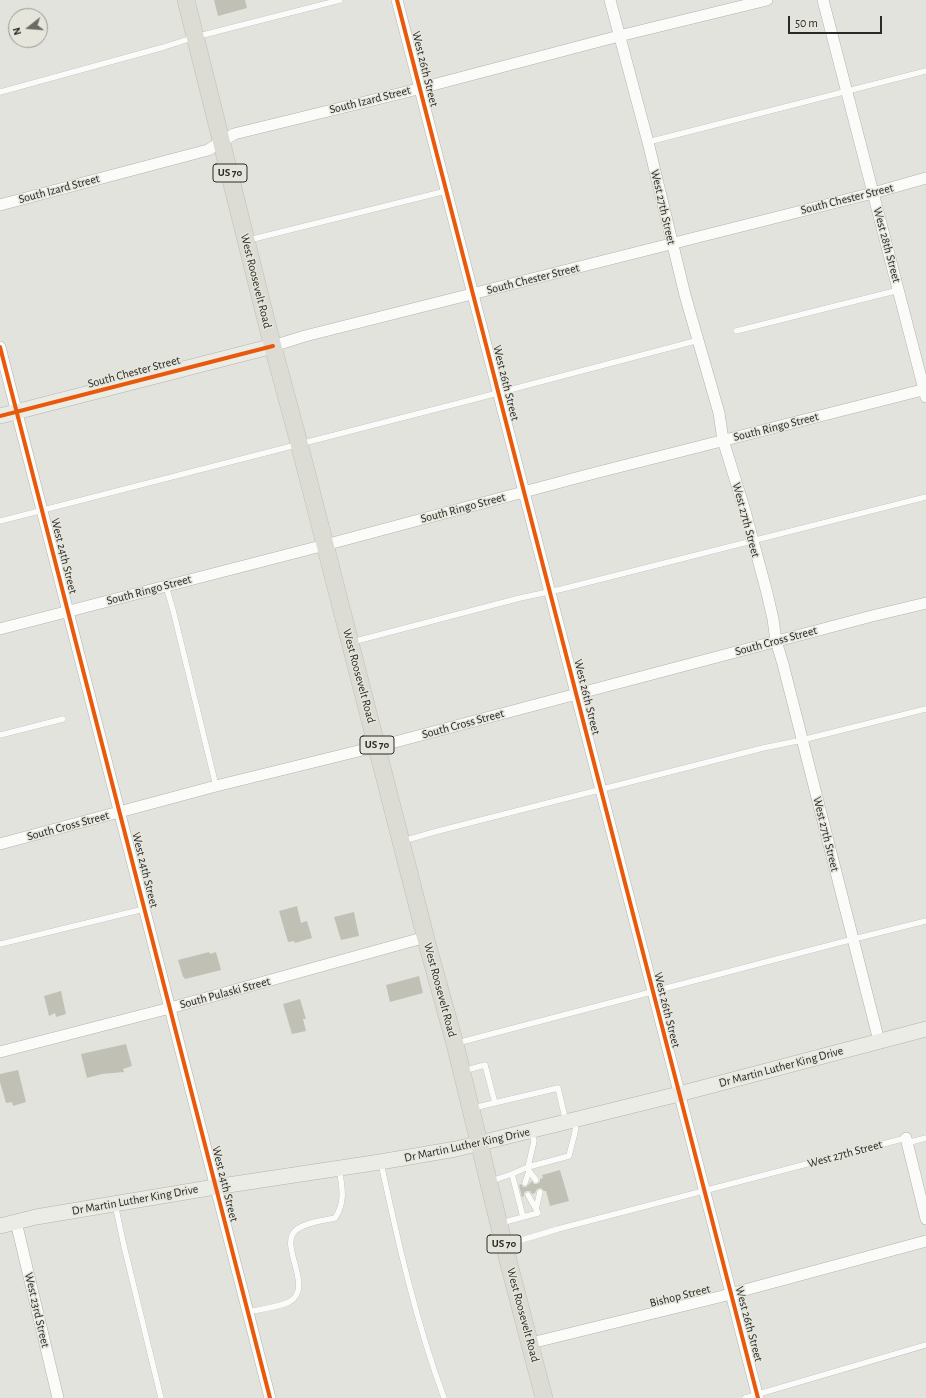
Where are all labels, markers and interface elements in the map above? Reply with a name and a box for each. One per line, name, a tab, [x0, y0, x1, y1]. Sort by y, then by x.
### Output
north arrow	[8, 8, 48, 48]
scale bar	[790, 8, 884, 34]
text: 50 m	[795, 17, 818, 29]
text: N	[11, 26, 23, 37]
street label: West 26th Street	[409, 30, 441, 108]
street label: South Izard Street	[328, 83, 412, 117]
road number: US 70	[213, 164, 247, 182]
street label: West 27th Street	[647, 168, 679, 246]
street label: South Izard Street	[17, 171, 101, 207]
street label: South Chester Street	[799, 180, 895, 218]
street label: West 28th Street	[870, 206, 904, 284]
street label: West Roosevelt Road	[237, 232, 275, 330]
street label: South Chester Street	[485, 260, 581, 298]
street label: West 26th Street	[490, 344, 522, 422]
street label: South Chester Street	[86, 353, 182, 391]
street label: South Ringo Street	[732, 409, 820, 445]
street label: West 27th Street	[729, 481, 763, 559]
street label: South Ringo Street	[419, 490, 507, 526]
street label: West 24th Street	[48, 517, 80, 595]
street label: South Ringo Street	[105, 572, 193, 608]
street label: South Cross Street	[733, 623, 819, 659]
street label: West Roosevelt Road	[339, 627, 379, 725]
street label: West 26th Street	[571, 658, 603, 736]
street label: South Cross Street	[420, 706, 506, 742]
road number: US 70	[360, 736, 394, 754]
street label: West 27th Street	[810, 795, 842, 873]
street label: South Cross Street	[25, 808, 111, 844]
street label: West 24th Street	[129, 831, 161, 909]
street label: West Roosevelt Road	[420, 941, 460, 1039]
street label: West 26th Street	[651, 971, 683, 1049]
street label: South Pulaski Street	[178, 974, 272, 1012]
street label: Dr Martin Luther King Drive	[717, 1043, 845, 1091]
street label: Dr Martin Luther King Drive	[403, 1125, 531, 1165]
street label: West 27th Street	[806, 1137, 884, 1171]
street label: West 24th Street	[209, 1145, 241, 1223]
street label: Dr Martin Luther King Drive	[71, 1182, 199, 1218]
road number: US 70	[487, 1235, 521, 1253]
street label: West Roosevelt Road	[503, 1266, 543, 1364]
street label: West 23rd Street	[21, 1271, 53, 1349]
street label: Bishop Street	[648, 1281, 712, 1311]
street label: West 26th Street	[732, 1285, 766, 1363]

